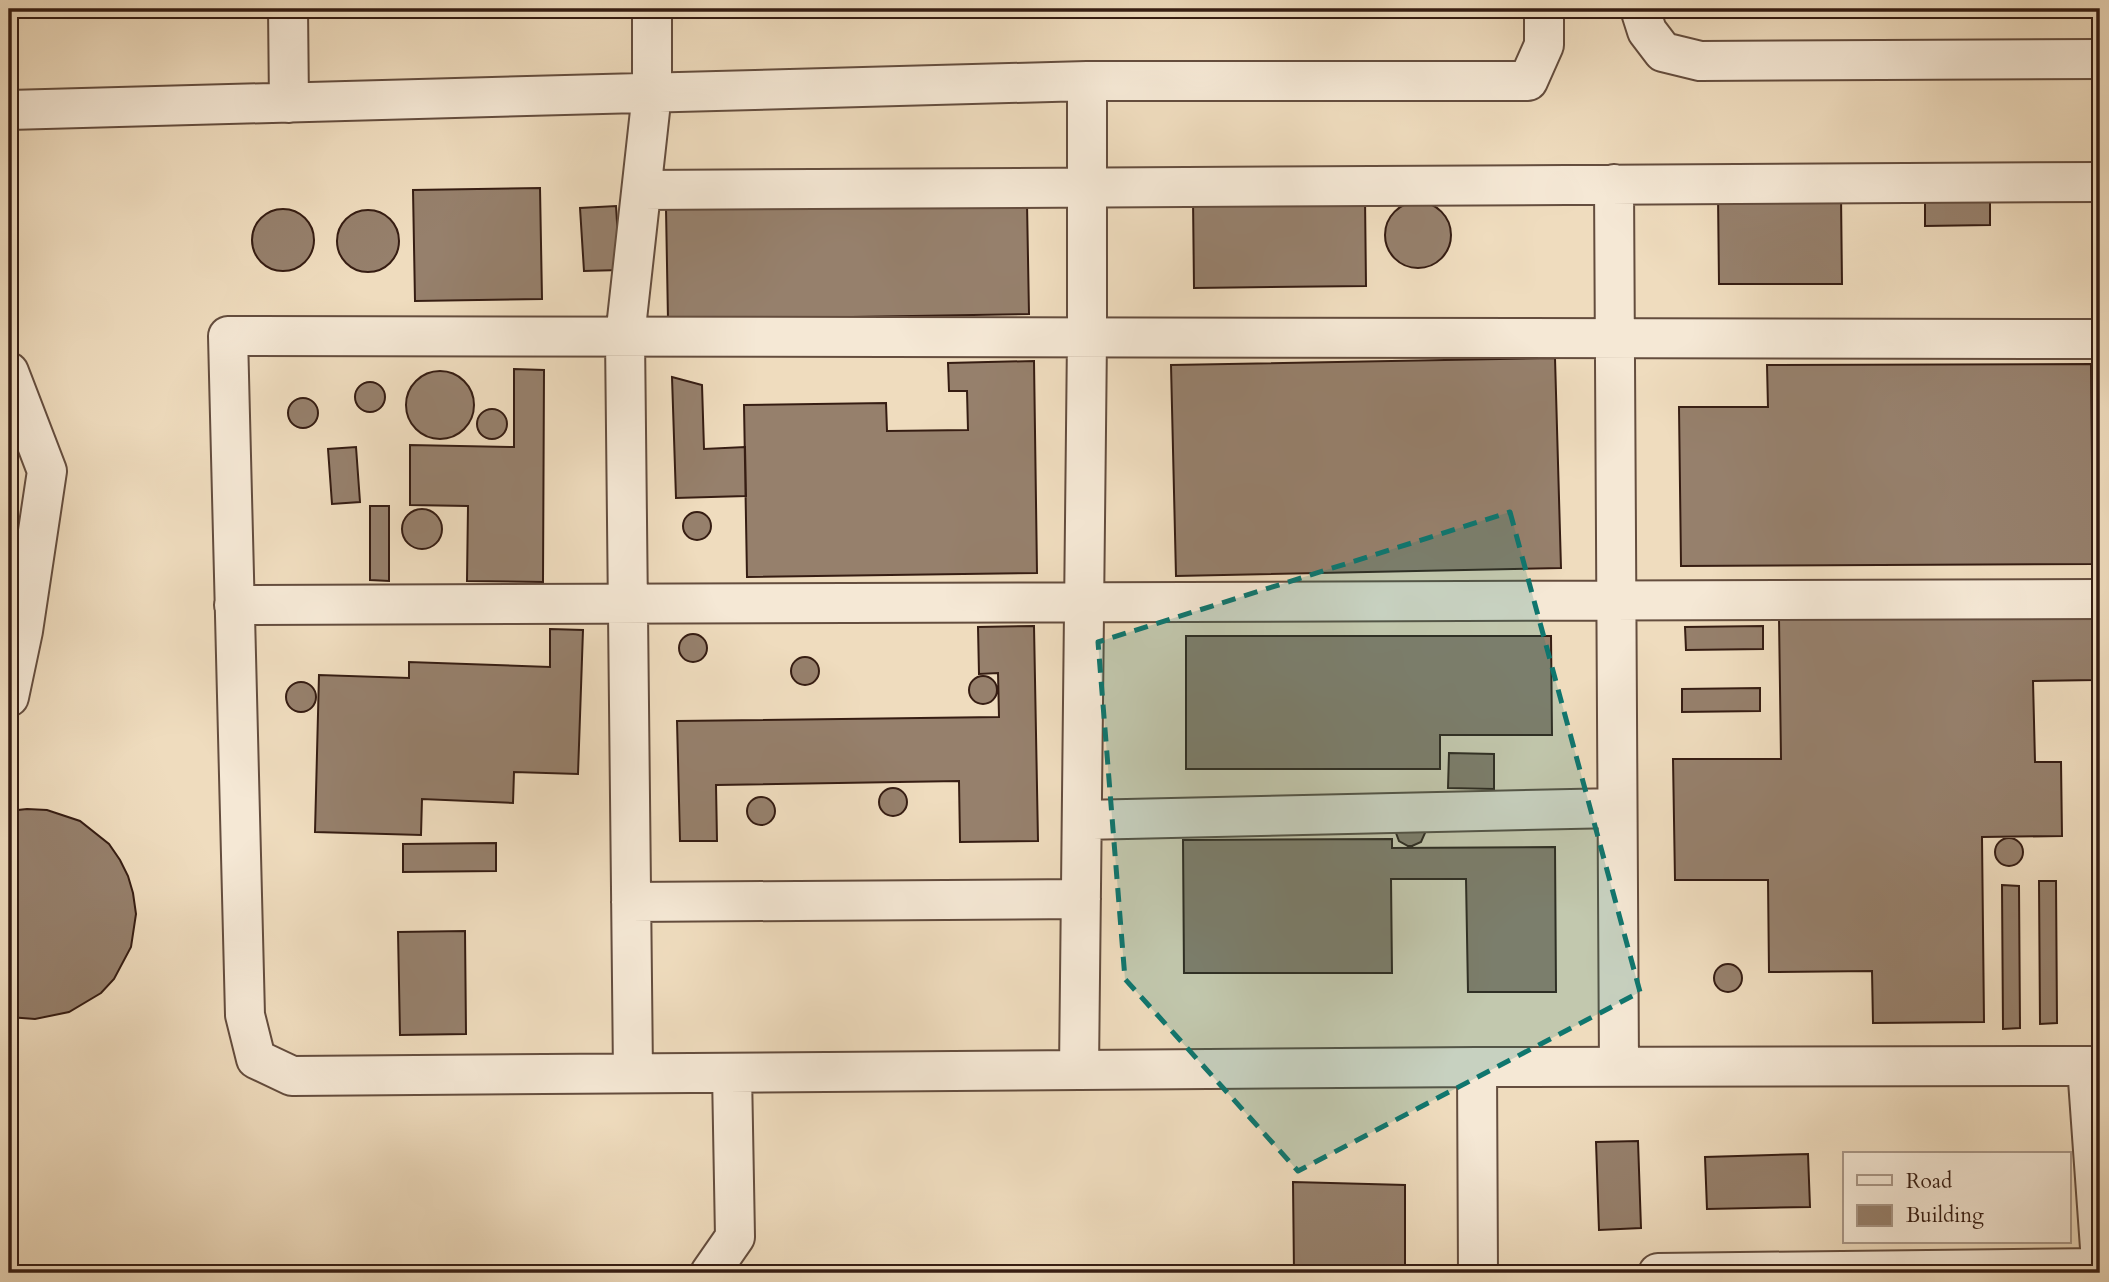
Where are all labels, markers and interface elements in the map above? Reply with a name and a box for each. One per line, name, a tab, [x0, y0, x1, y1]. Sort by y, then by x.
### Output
legend	[1843, 1152, 2070, 1244]
text: Road	[1906, 1167, 1952, 1196]
text: Building	[1906, 1201, 1984, 1230]

